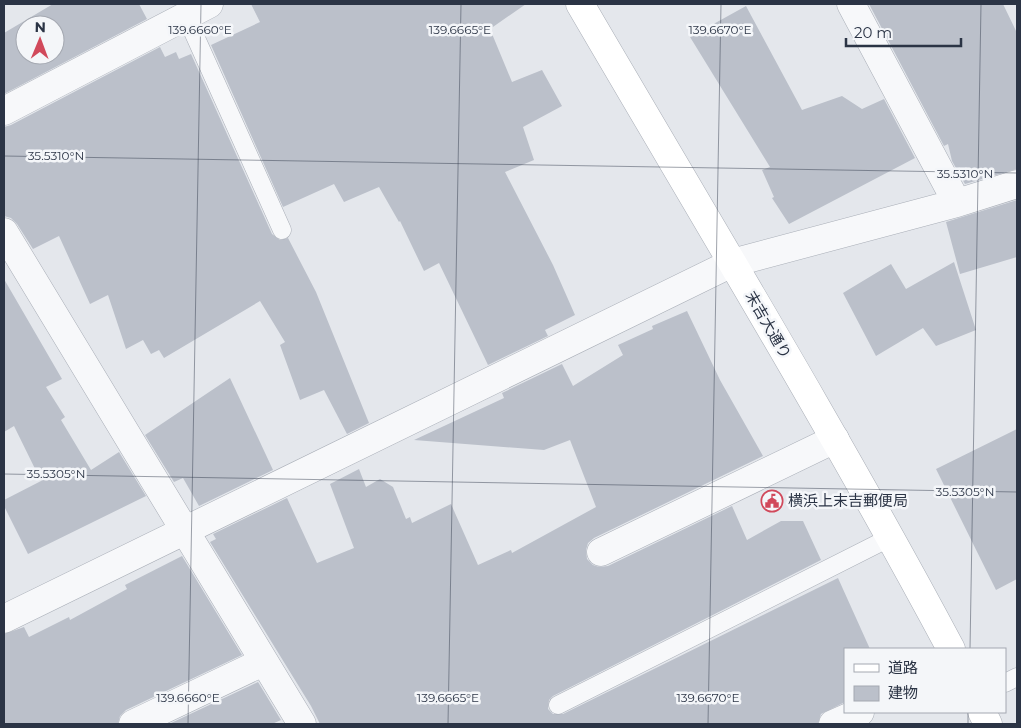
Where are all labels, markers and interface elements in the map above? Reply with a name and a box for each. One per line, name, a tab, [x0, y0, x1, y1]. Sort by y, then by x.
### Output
north arrow	[15, 15, 65, 65]
scale bar	[846, 15, 961, 47]
text: N	[34, 18, 46, 36]
text: 139.6660°E	[168, 22, 232, 37]
text: 139.6665°E	[429, 22, 491, 37]
text: 139.6670°E	[688, 22, 752, 37]
text: 20 m	[854, 23, 892, 42]
text: 35.5310°N	[28, 148, 84, 163]
text: 35.5310°N	[937, 166, 993, 181]
street label: 末吉大通り	[741, 288, 795, 362]
text: 35.5305°N	[27, 466, 85, 481]
text: 35.5305°N	[936, 484, 994, 499]
public building icon: 横浜上末吉郵便局	[760, 489, 784, 513]
place label: 横浜上末吉郵便局	[788, 491, 908, 510]
legend	[844, 648, 1006, 713]
text: 道路	[888, 658, 918, 677]
text: 建物	[888, 683, 918, 702]
text: 139.6660°E	[156, 690, 220, 705]
text: 139.6665°E	[417, 690, 479, 705]
text: 139.6670°E	[676, 690, 740, 705]

